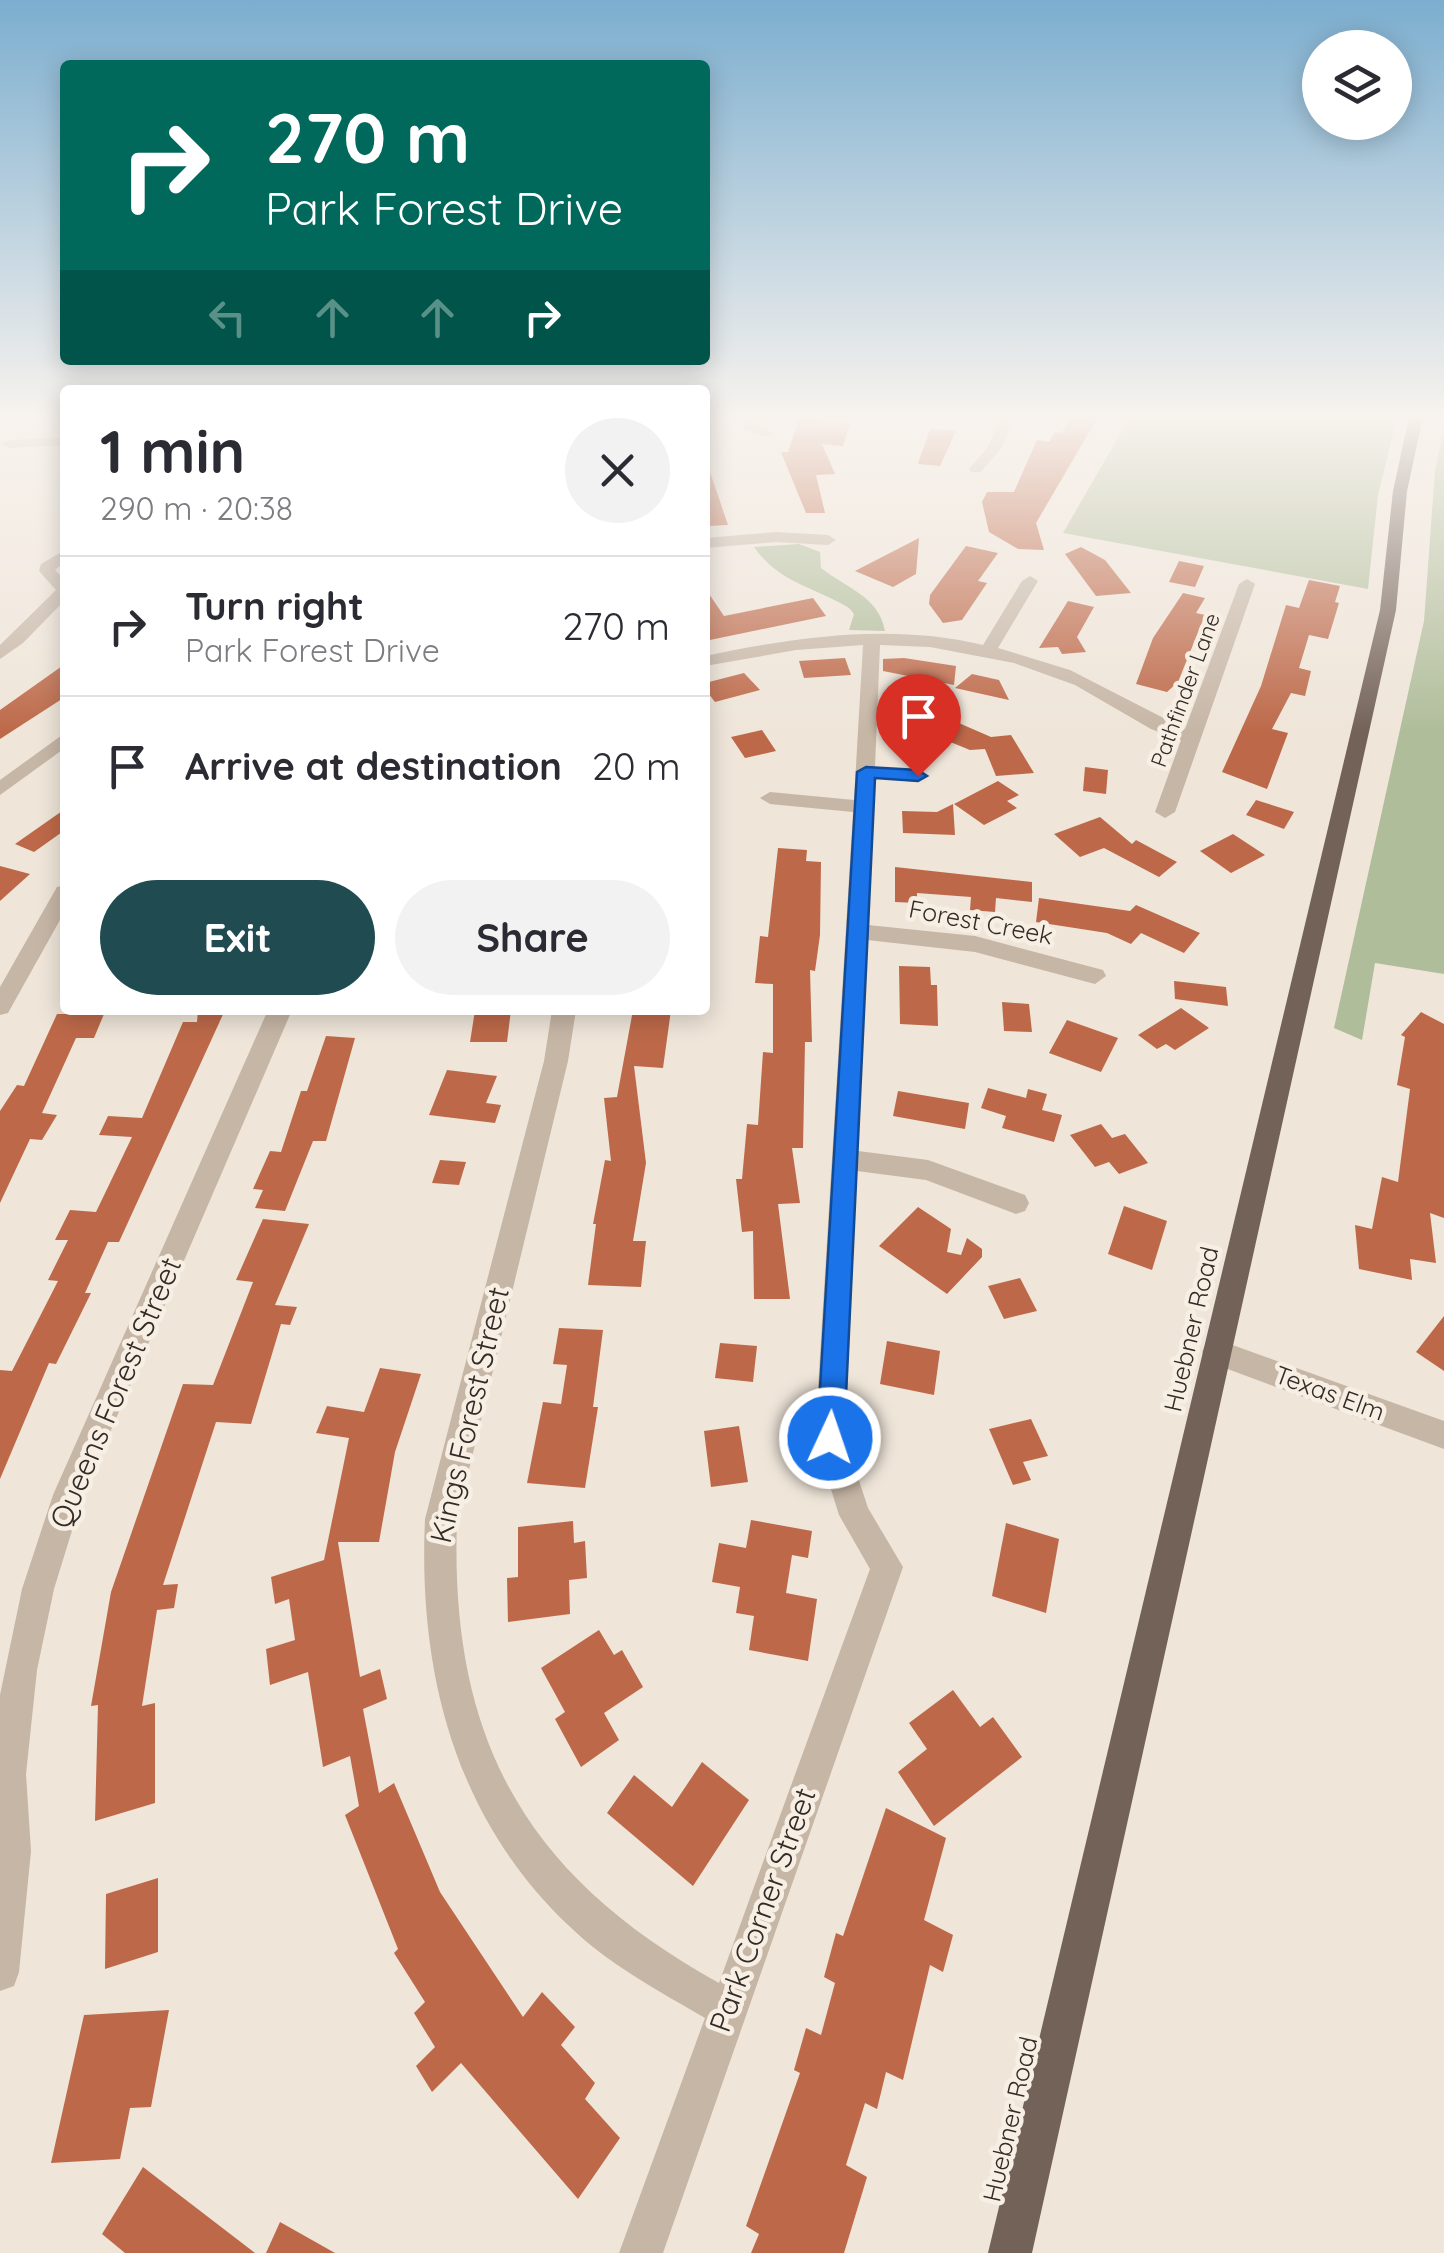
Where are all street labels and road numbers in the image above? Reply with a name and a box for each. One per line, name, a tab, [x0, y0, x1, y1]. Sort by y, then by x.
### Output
street label: Pathfinder Lane	[1144, 609, 1226, 771]
street label: Forest Creek	[906, 892, 1056, 951]
street label: Huebner Road	[1156, 1243, 1225, 1414]
street label: Queens Forest Street	[41, 1251, 189, 1534]
street label: Kings Forest Street	[421, 1283, 517, 1547]
street label: Texas Elm	[1271, 1358, 1389, 1427]
street label: Park Corner Street	[700, 1782, 824, 2037]
street label: Huebner Road	[975, 2033, 1044, 2204]

